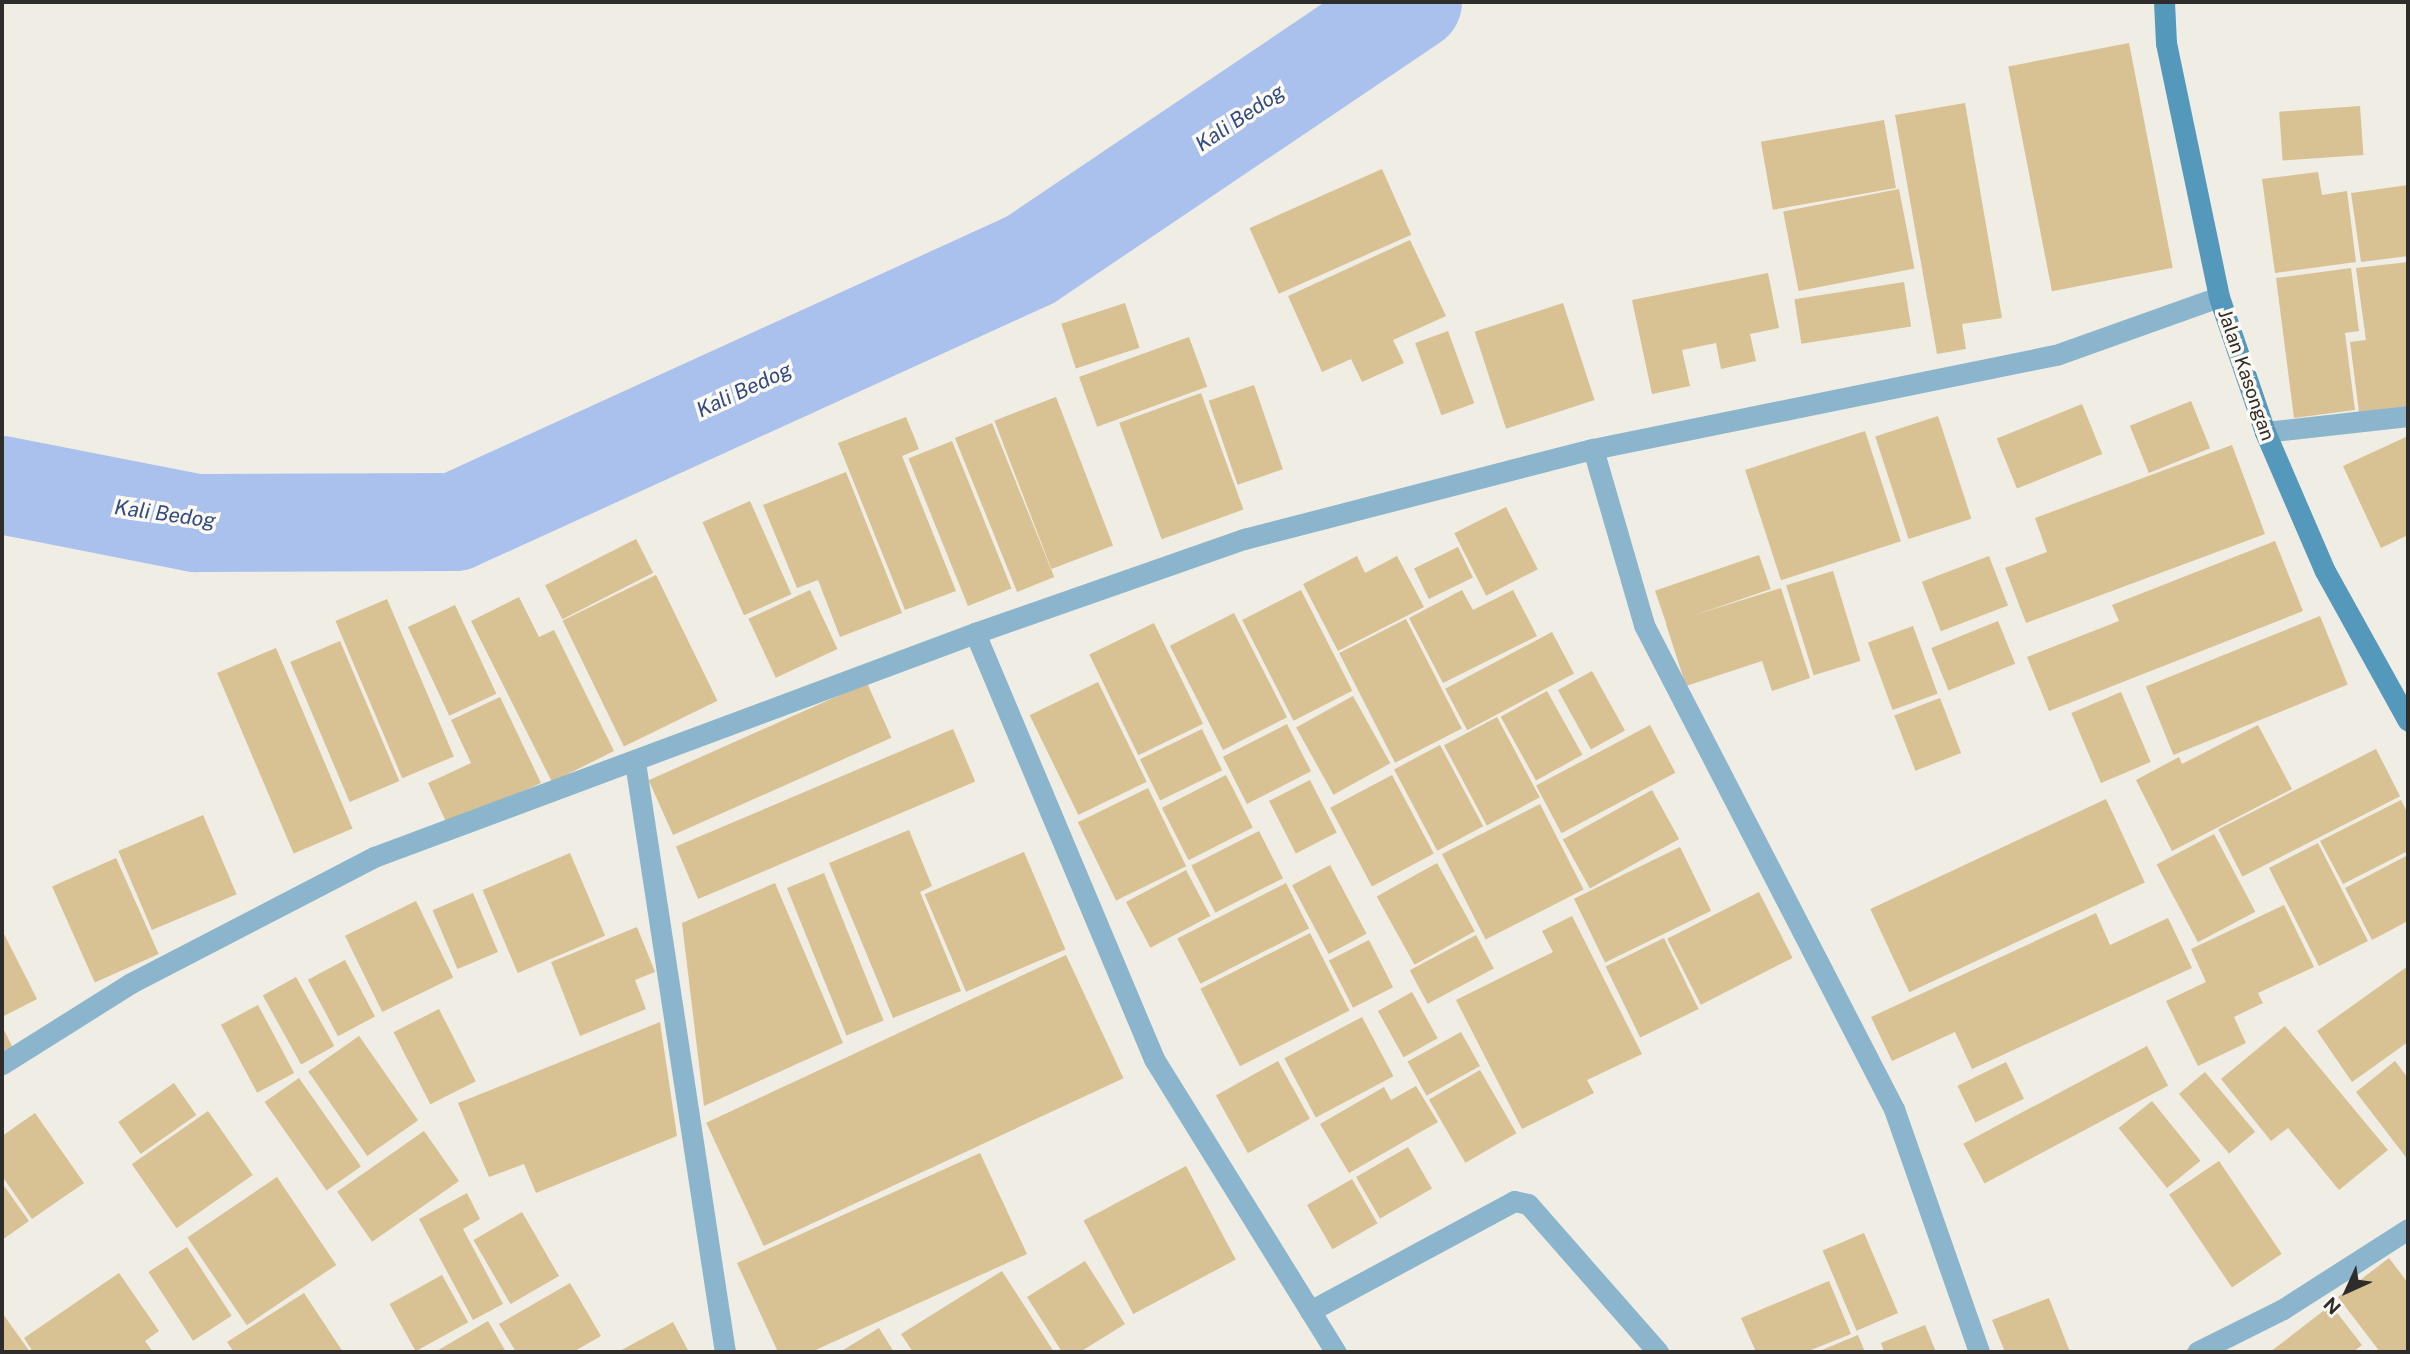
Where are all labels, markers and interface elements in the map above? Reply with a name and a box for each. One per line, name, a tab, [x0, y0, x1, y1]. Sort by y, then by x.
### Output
water label: Kali Bedog	[1191, 79, 1289, 157]
street label: Jalan Kasongan	[2213, 306, 2279, 444]
water label: Kali Bedog	[692, 357, 796, 423]
water label: Kali Bedog	[113, 494, 217, 534]
north arrow	[2312, 1256, 2382, 1326]
text: N	[2319, 1293, 2345, 1319]

